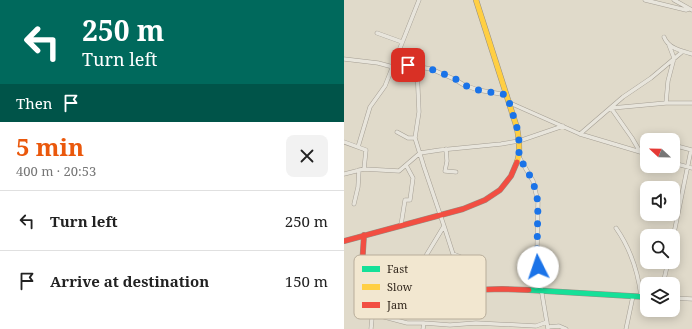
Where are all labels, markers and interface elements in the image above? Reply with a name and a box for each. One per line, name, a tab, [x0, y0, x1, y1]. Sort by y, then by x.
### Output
text: 250 m	[82, 11, 164, 49]
icon: left	[16, 16, 68, 68]
text: Turn left	[82, 47, 157, 71]
pin	[391, 48, 425, 82]
icon: arrive	[397, 54, 419, 76]
icon: arrive	[60, 92, 82, 114]
text: Then	[16, 93, 52, 113]
text: 5 min	[16, 130, 84, 163]
north arrow	[640, 133, 680, 173]
map controls	[640, 133, 680, 317]
button: close	[286, 135, 328, 177]
text: 400 m · 20:53	[16, 162, 96, 180]
button: sound	[640, 181, 680, 221]
icon: left	[16, 210, 38, 232]
text: Turn left	[50, 211, 118, 231]
text: 250 m	[285, 211, 328, 231]
button: search	[640, 229, 680, 269]
position arrow	[517, 246, 559, 288]
legend	[354, 255, 486, 319]
text: Fast	[387, 261, 408, 276]
icon: arrive	[16, 270, 38, 292]
text: Arrive at destination	[50, 271, 209, 291]
text: 150 m	[285, 271, 328, 291]
button: layers	[640, 277, 680, 317]
text: Slow	[387, 279, 413, 294]
text: Jam	[386, 297, 408, 312]

